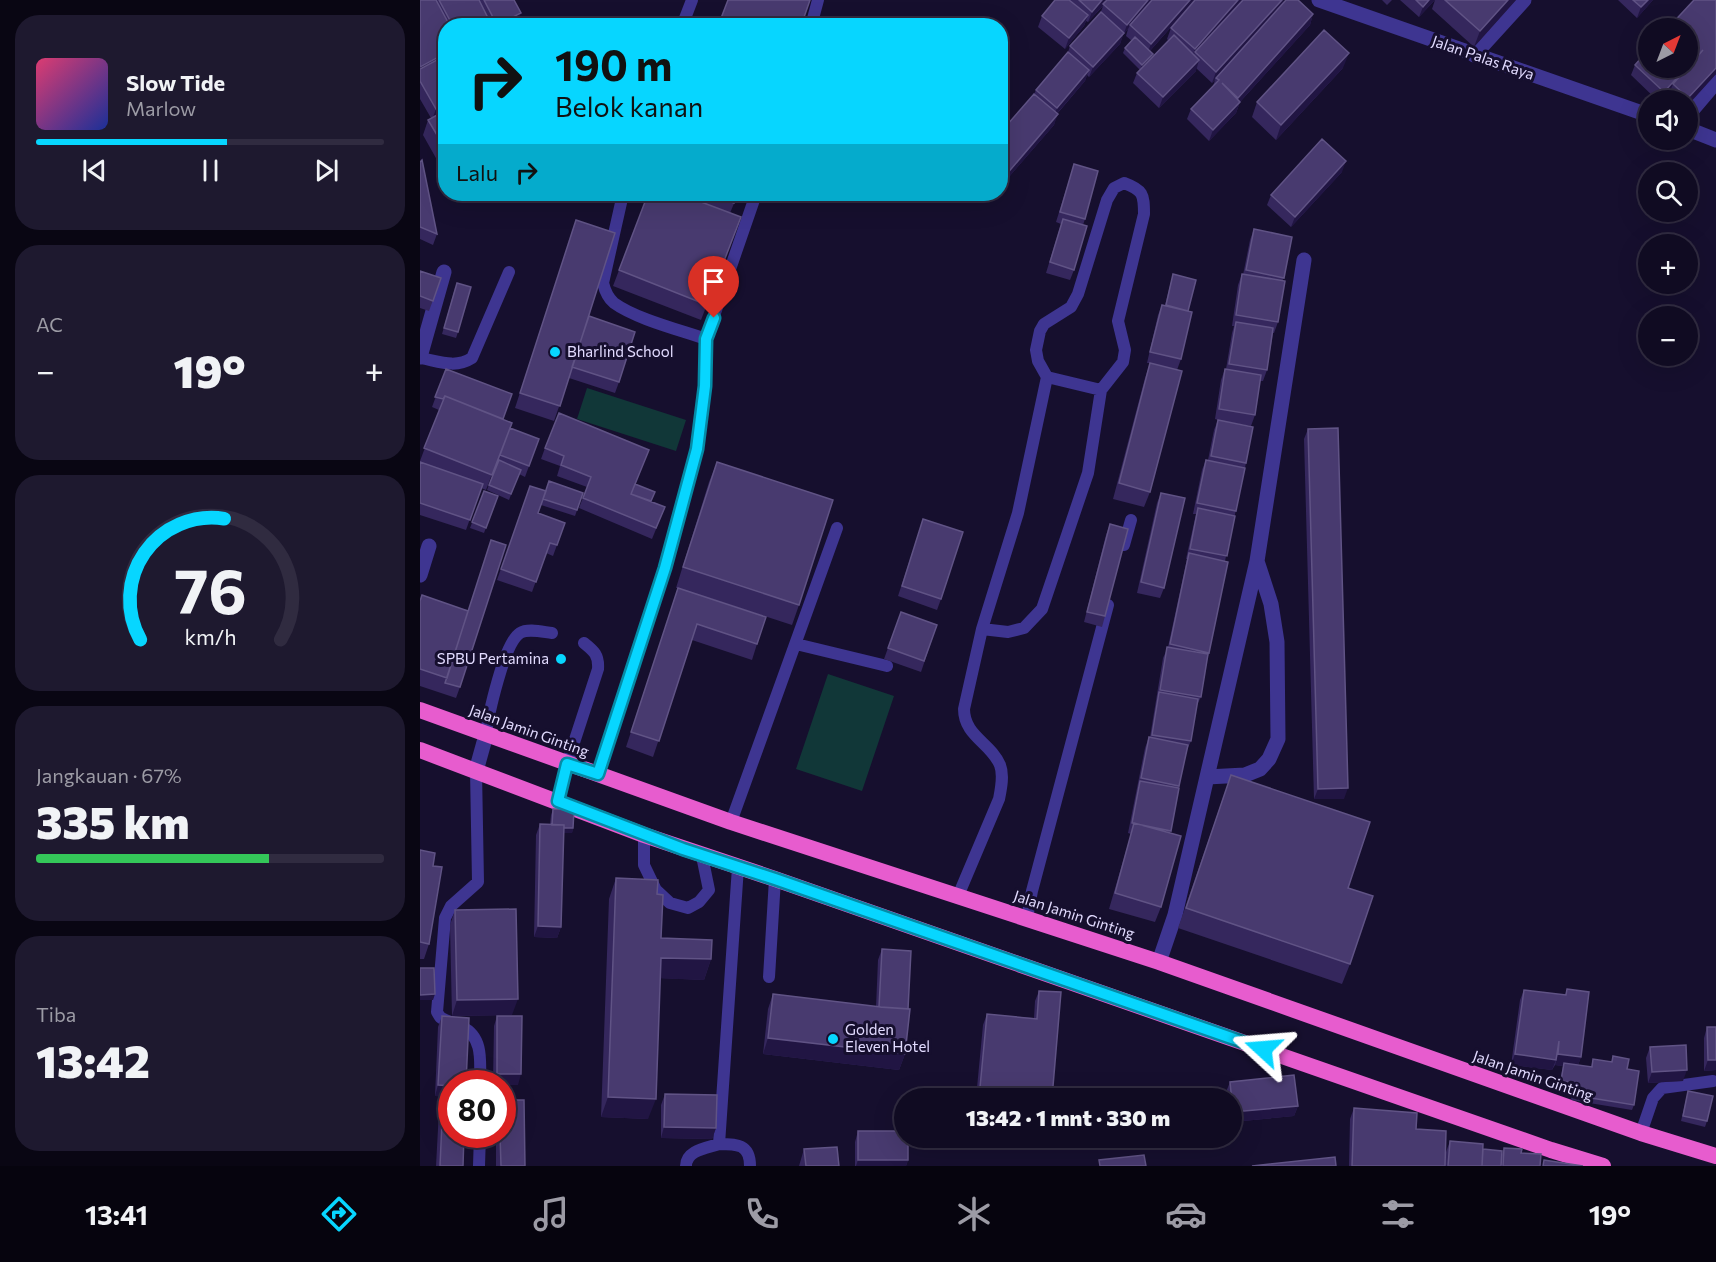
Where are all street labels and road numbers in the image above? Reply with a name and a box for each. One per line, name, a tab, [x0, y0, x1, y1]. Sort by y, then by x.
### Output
street label: Jalan Palas Raya	[1430, 31, 1537, 83]
street label: Jalan Jamin Ginting	[467, 700, 592, 760]
street label: Jalan Jamin Ginting	[1012, 886, 1137, 942]
street label: Jalan Jamin Ginting	[1471, 1046, 1596, 1104]

